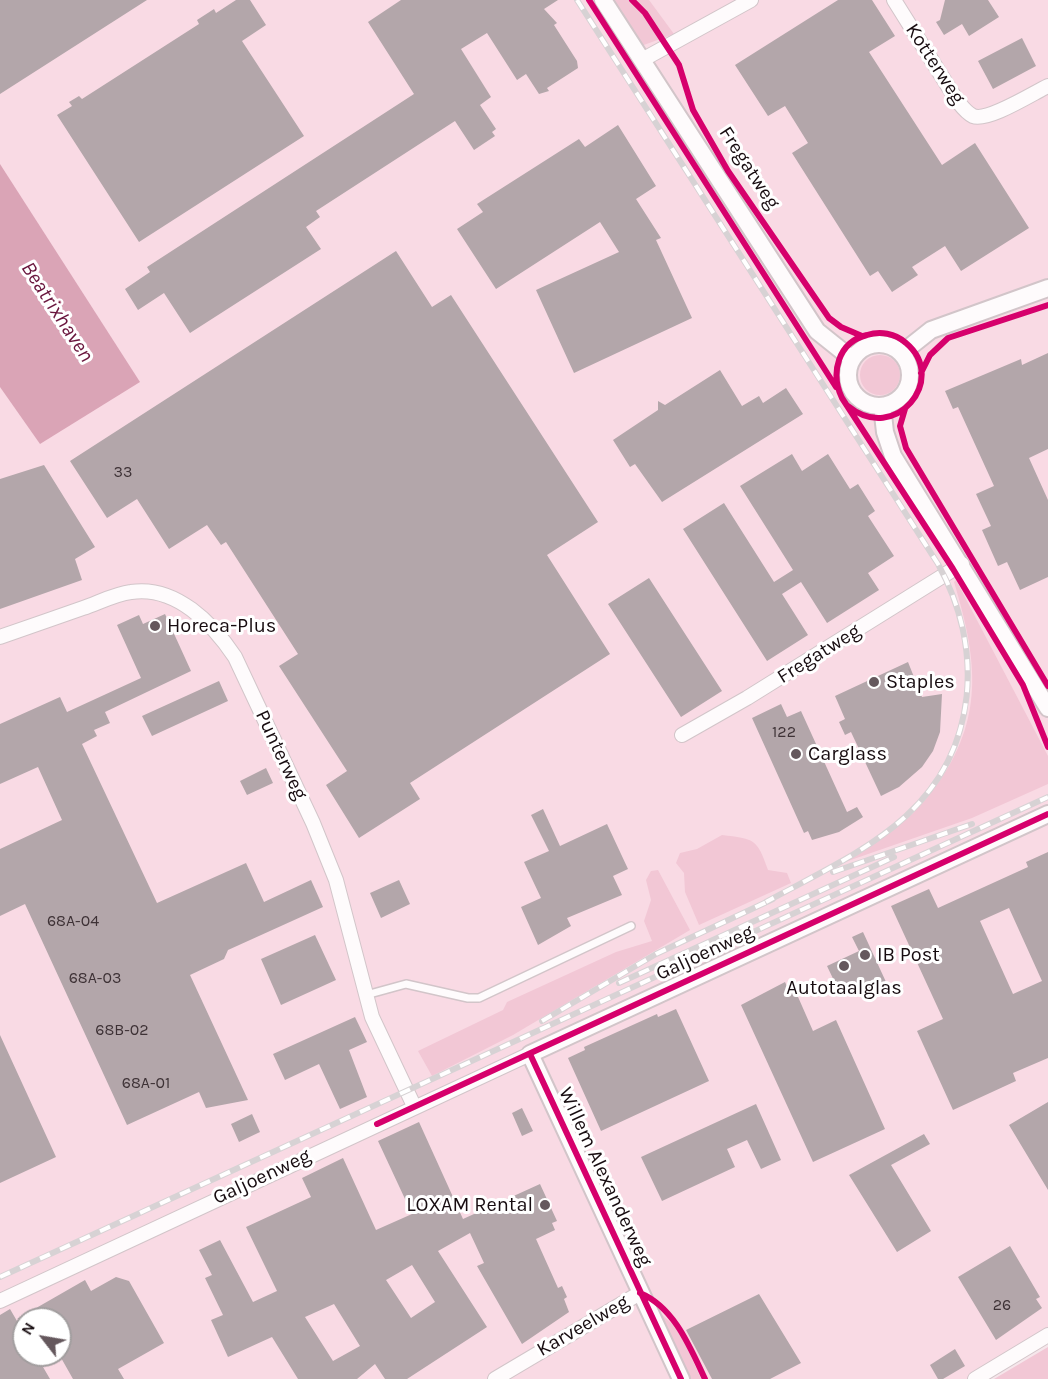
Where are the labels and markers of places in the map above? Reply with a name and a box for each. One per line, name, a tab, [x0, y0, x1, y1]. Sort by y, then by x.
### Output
place label: Horeca-Plus	[167, 614, 276, 638]
marker: Horeca-Plus	[148, 619, 162, 633]
place label: Staples	[886, 670, 955, 694]
marker: Staples	[867, 675, 881, 689]
place label: Carglass	[808, 742, 887, 766]
marker: Carglass	[789, 747, 803, 761]
place label: IB Post	[877, 943, 940, 967]
marker: IB Post	[858, 948, 872, 962]
marker: Autotaalglas	[837, 959, 851, 973]
place label: Autotaalglas	[786, 976, 902, 1000]
place label: LOXAM Rental	[406, 1193, 533, 1217]
marker: LOXAM Rental	[538, 1198, 552, 1212]

